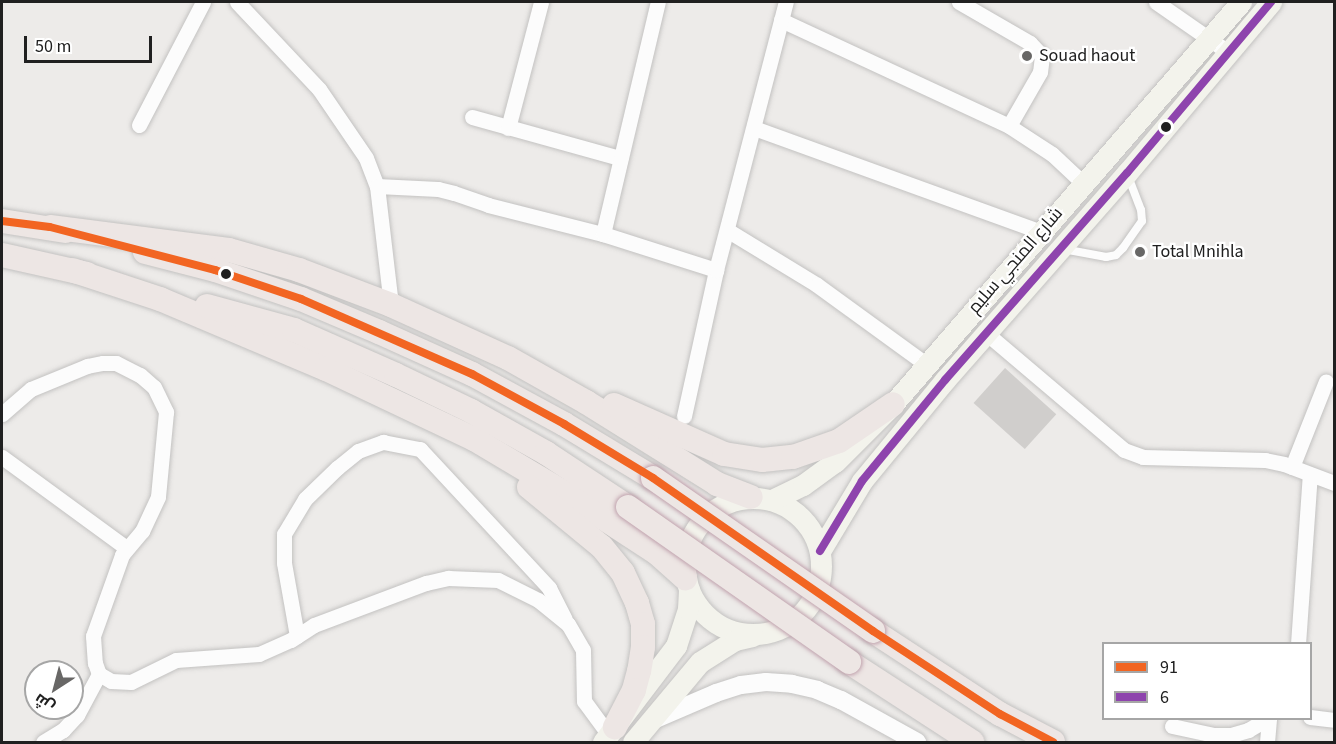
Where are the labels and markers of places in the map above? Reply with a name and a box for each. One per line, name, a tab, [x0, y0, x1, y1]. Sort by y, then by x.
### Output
place label: Souad haout	[1039, 45, 1135, 67]
marker: Souad haout	[1020, 49, 1034, 63]
unlabelled marker	[1160, 121, 1172, 133]
place label: Total Mnihla	[1152, 241, 1244, 263]
marker: Total Mnihla	[1133, 245, 1147, 259]
unlabelled marker	[220, 268, 232, 280]

